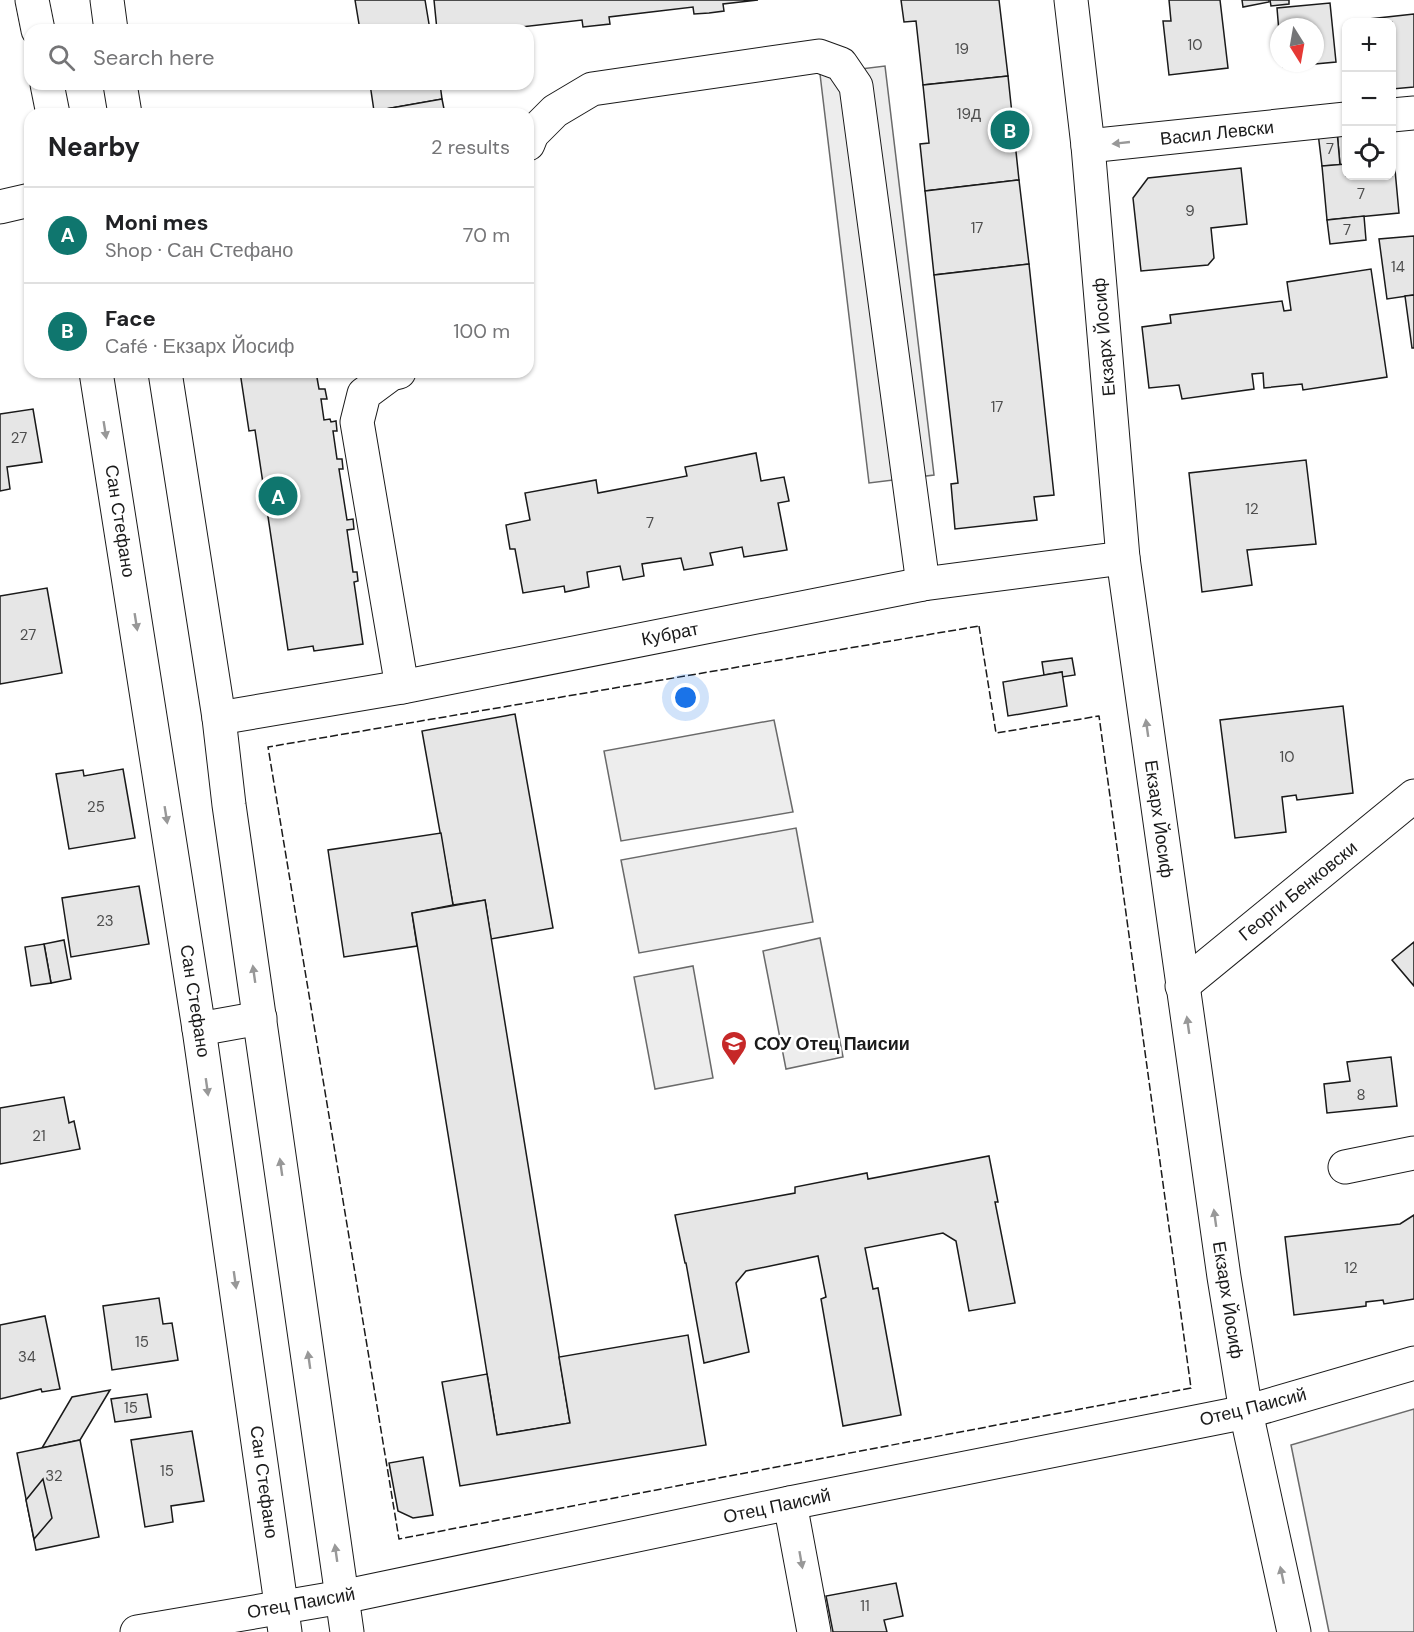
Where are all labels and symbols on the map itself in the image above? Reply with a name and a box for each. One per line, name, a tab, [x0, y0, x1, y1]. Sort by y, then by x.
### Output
north arrow	[1270, 18, 1324, 72]
house number: 10	[1188, 35, 1202, 55]
house number: 19	[955, 39, 969, 59]
house number: 19Д	[957, 104, 981, 124]
pin: B	[990, 108, 1030, 152]
street label: Васил Левски	[1159, 115, 1275, 151]
one-way arrow	[1112, 138, 1131, 148]
house number: 7	[1326, 139, 1334, 159]
house number: 7	[1357, 184, 1365, 204]
house number: 9	[1185, 201, 1195, 221]
house number: 17	[971, 218, 983, 238]
house number: 7	[1343, 220, 1351, 240]
house number: 14	[1391, 257, 1405, 277]
street label: Екзарх Йосиф	[1087, 277, 1121, 397]
house number: 17	[991, 397, 1003, 417]
one-way arrow	[101, 420, 110, 439]
house number: 27	[11, 428, 27, 448]
street label: Сан Стефано	[99, 463, 141, 579]
pin: A	[258, 474, 298, 518]
house number: 12	[1245, 499, 1259, 519]
house number: 7	[646, 513, 654, 533]
one-way arrow	[132, 613, 141, 632]
street label: Кубрат	[639, 617, 701, 651]
house number: 27	[20, 625, 36, 645]
your location	[671, 683, 700, 712]
one-way arrow	[1142, 718, 1151, 737]
house number: 10	[1280, 747, 1294, 767]
street label: Екзарх Йосиф	[1139, 759, 1179, 880]
house number: 25	[87, 797, 105, 817]
one-way arrow	[162, 806, 171, 825]
street label: Георги Бенковски	[1234, 836, 1362, 946]
house number: 23	[96, 911, 114, 931]
street label: Сан Стефано	[174, 943, 216, 1059]
one-way arrow	[249, 964, 258, 983]
one-way arrow	[1183, 1016, 1192, 1035]
school or university icon: СОУ Отец Паисии	[719, 1029, 749, 1067]
place label: СОУ Отец Паисии	[754, 1032, 910, 1056]
one-way arrow	[203, 1077, 212, 1096]
house number: 8	[1356, 1085, 1366, 1105]
house number: 21	[32, 1126, 46, 1146]
one-way arrow	[277, 1158, 286, 1177]
one-way arrow	[1211, 1209, 1220, 1228]
street label: Екзарх Йосиф	[1207, 1239, 1249, 1361]
house number: 12	[1344, 1258, 1358, 1278]
one-way arrow	[230, 1270, 239, 1289]
house number: 15	[135, 1332, 149, 1352]
house number: 34	[18, 1347, 36, 1367]
one-way arrow	[304, 1351, 313, 1370]
street label: Отец Паисий	[1197, 1382, 1309, 1432]
house number: 15	[124, 1398, 138, 1418]
street label: Сан Стефано	[244, 1424, 284, 1540]
house number: 15	[160, 1461, 174, 1481]
house number: 32	[45, 1466, 63, 1486]
street label: Отец Паисий	[721, 1483, 833, 1529]
one-way arrow	[331, 1544, 340, 1563]
one-way arrow	[797, 1551, 806, 1570]
one-way arrow	[1277, 1565, 1286, 1584]
street label: Отец Паисий	[245, 1582, 357, 1624]
house number: 11	[860, 1596, 870, 1616]

